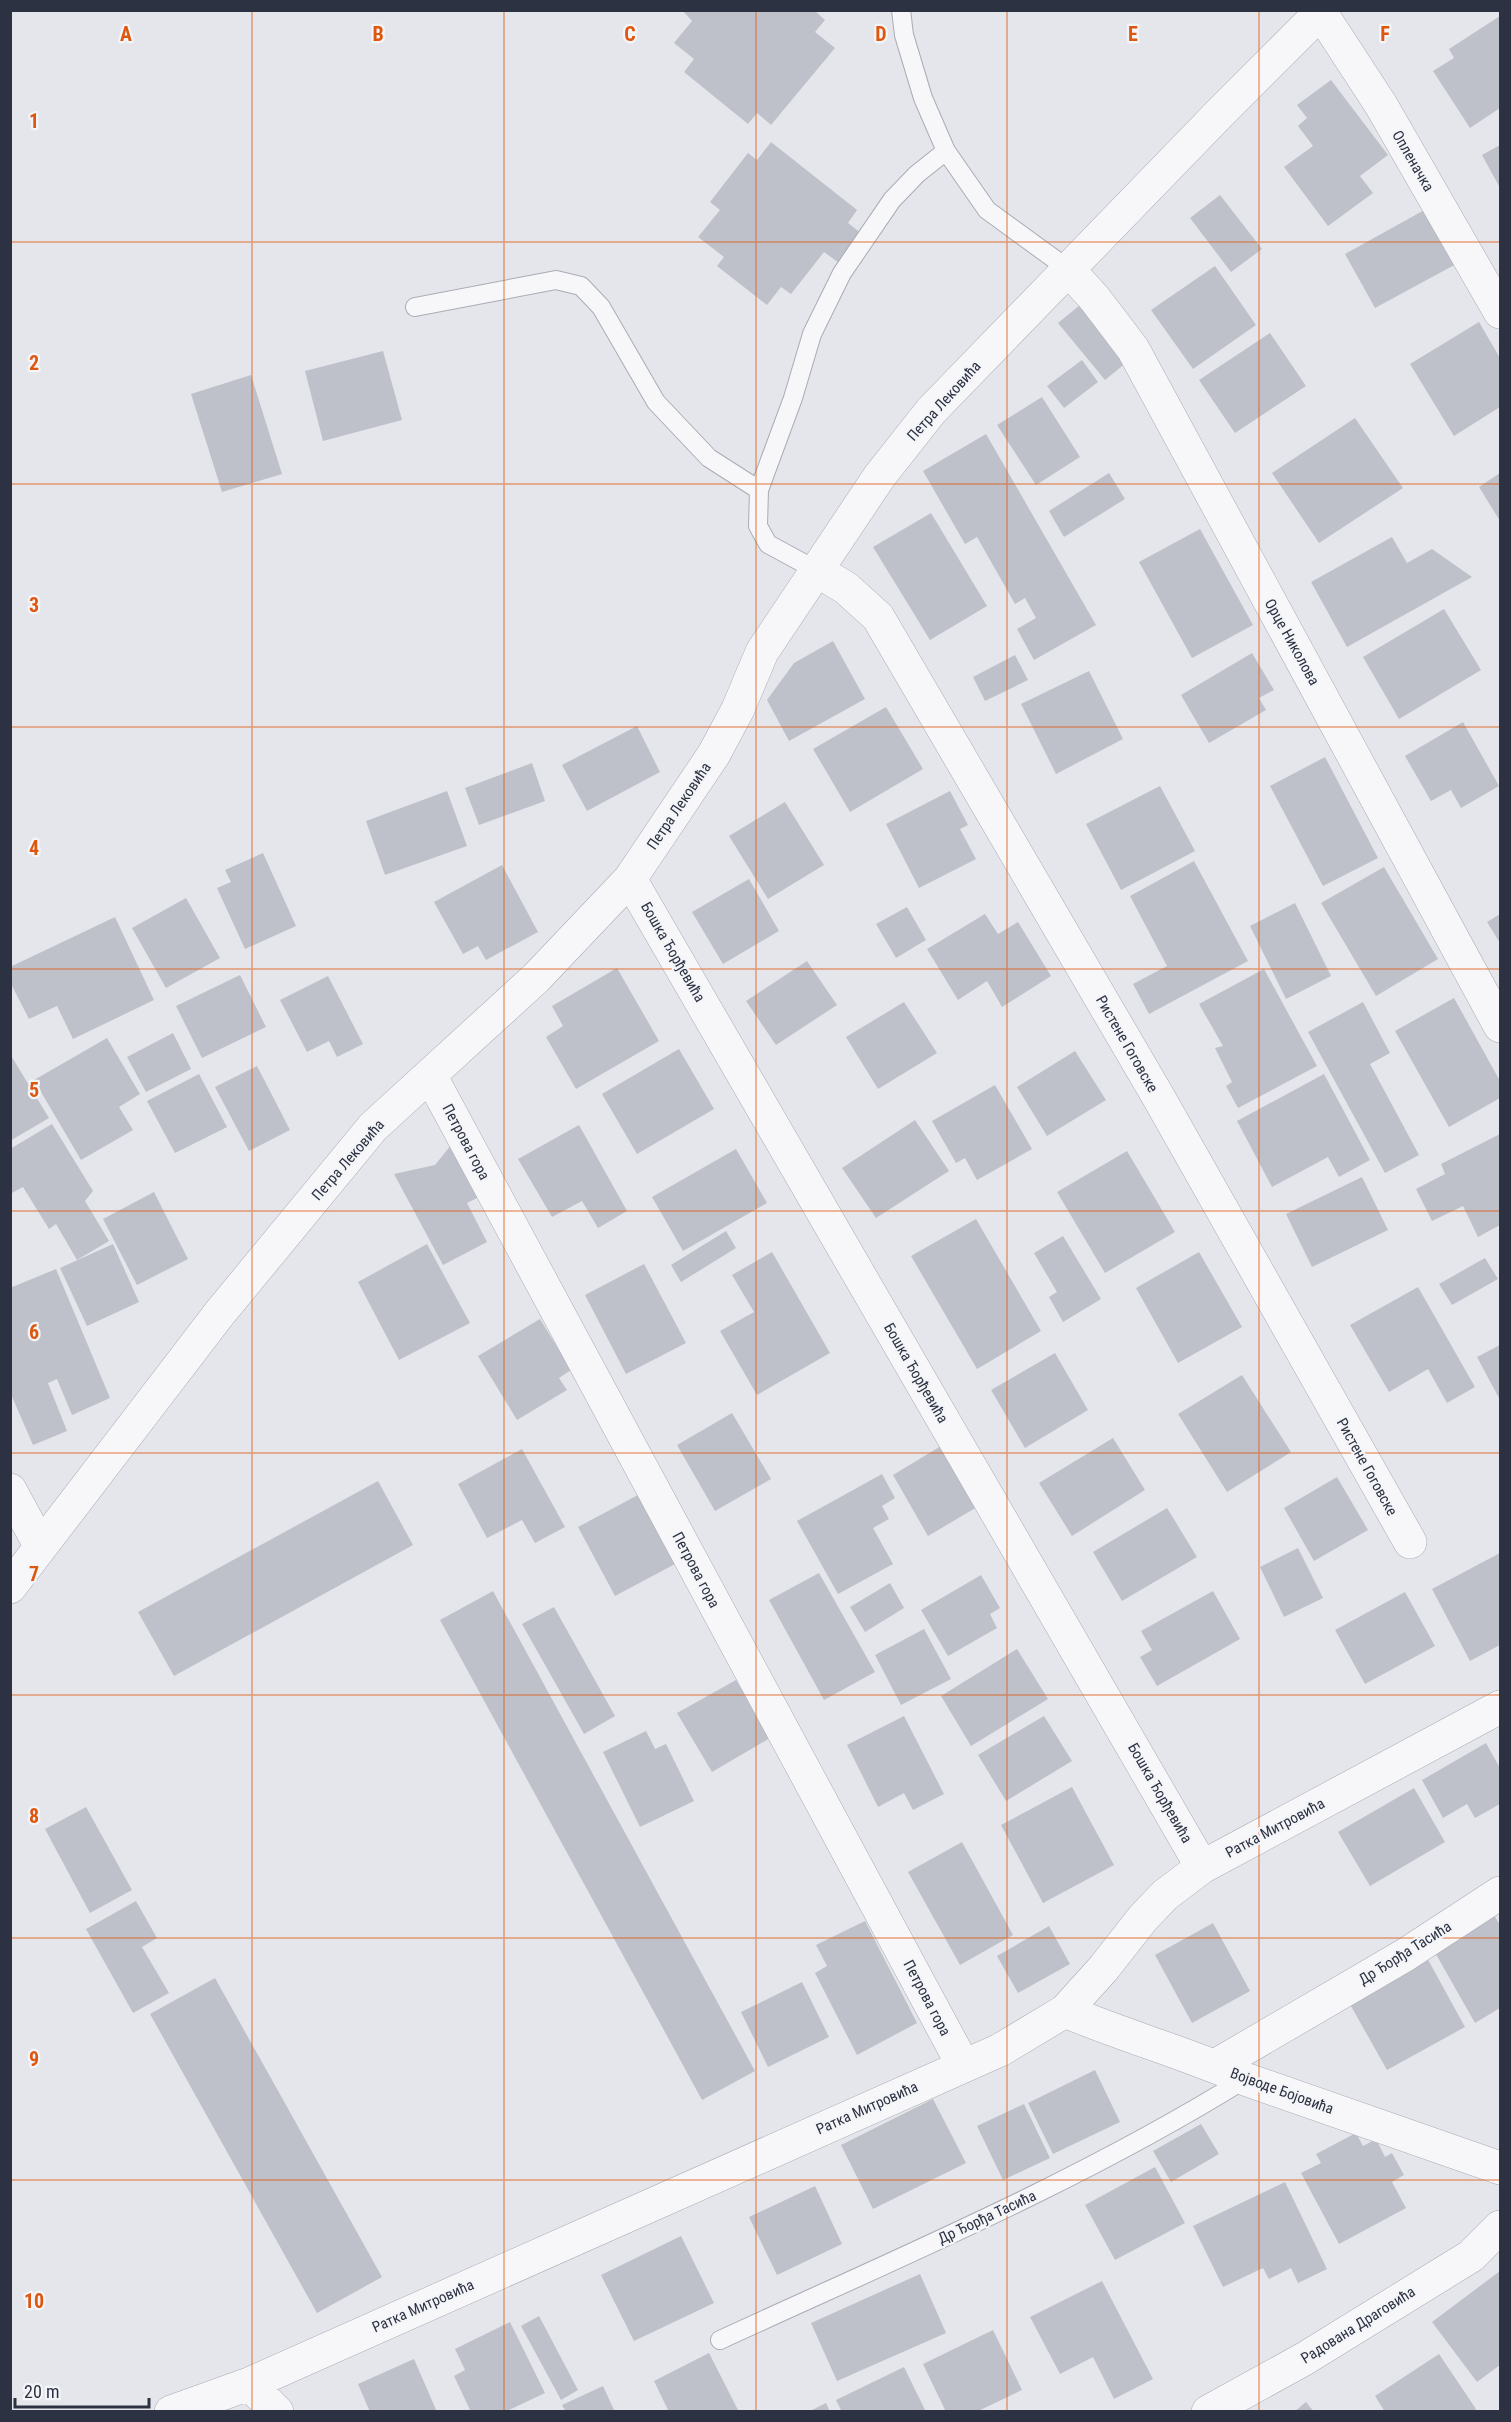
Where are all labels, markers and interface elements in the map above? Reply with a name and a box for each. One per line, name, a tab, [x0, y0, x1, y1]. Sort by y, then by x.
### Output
text: A	[120, 22, 132, 46]
text: B	[372, 22, 384, 46]
text: C	[624, 22, 636, 46]
text: D	[875, 22, 887, 46]
text: E	[1128, 22, 1138, 46]
text: F	[1380, 22, 1390, 46]
text: 1	[29, 109, 39, 133]
street label: Опленачка	[1388, 127, 1438, 195]
text: 2	[29, 351, 39, 375]
street label: Петра Лековића	[903, 357, 985, 445]
text: 3	[29, 593, 39, 617]
street label: Орце Николова	[1261, 596, 1323, 688]
street label: Петра Лековића	[643, 759, 715, 853]
text: 4	[29, 836, 39, 860]
street label: Бошка Ђорђевића	[637, 899, 709, 1005]
street label: Ристене Гоговске	[1092, 992, 1162, 1096]
text: 5	[29, 1078, 39, 1102]
street label: Петрова гора	[439, 1101, 493, 1183]
street label: Петра Лековића	[308, 1116, 388, 1204]
text: 6	[29, 1320, 39, 1344]
street label: Бошка Ђорђевића	[880, 1320, 952, 1426]
street label: Ристене Гоговске	[1333, 1415, 1401, 1519]
street label: Петрова гора	[669, 1529, 723, 1611]
text: 7	[29, 1562, 39, 1586]
street label: Бошка Ђорђевића	[1124, 1740, 1196, 1846]
street label: Ратка Митровића	[1222, 1794, 1328, 1862]
text: 8	[29, 1804, 39, 1828]
street label: Др Ђорђа Тасића	[1355, 1917, 1455, 1989]
street label: Петрова гора	[900, 1957, 954, 2039]
text: 9	[29, 2047, 39, 2071]
street label: Војводе Бојовића	[1228, 2064, 1336, 2118]
street label: Ратка Митровића	[813, 2077, 921, 2139]
street label: Др Ђорђа Тасића	[935, 2186, 1039, 2248]
street label: Ратка Митровића	[369, 2275, 477, 2337]
street label: Радована Драговића	[1298, 2283, 1418, 2367]
text: 10	[24, 2289, 44, 2313]
scale bar	[15, 2371, 148, 2409]
text: 20 m	[24, 2381, 59, 2402]

